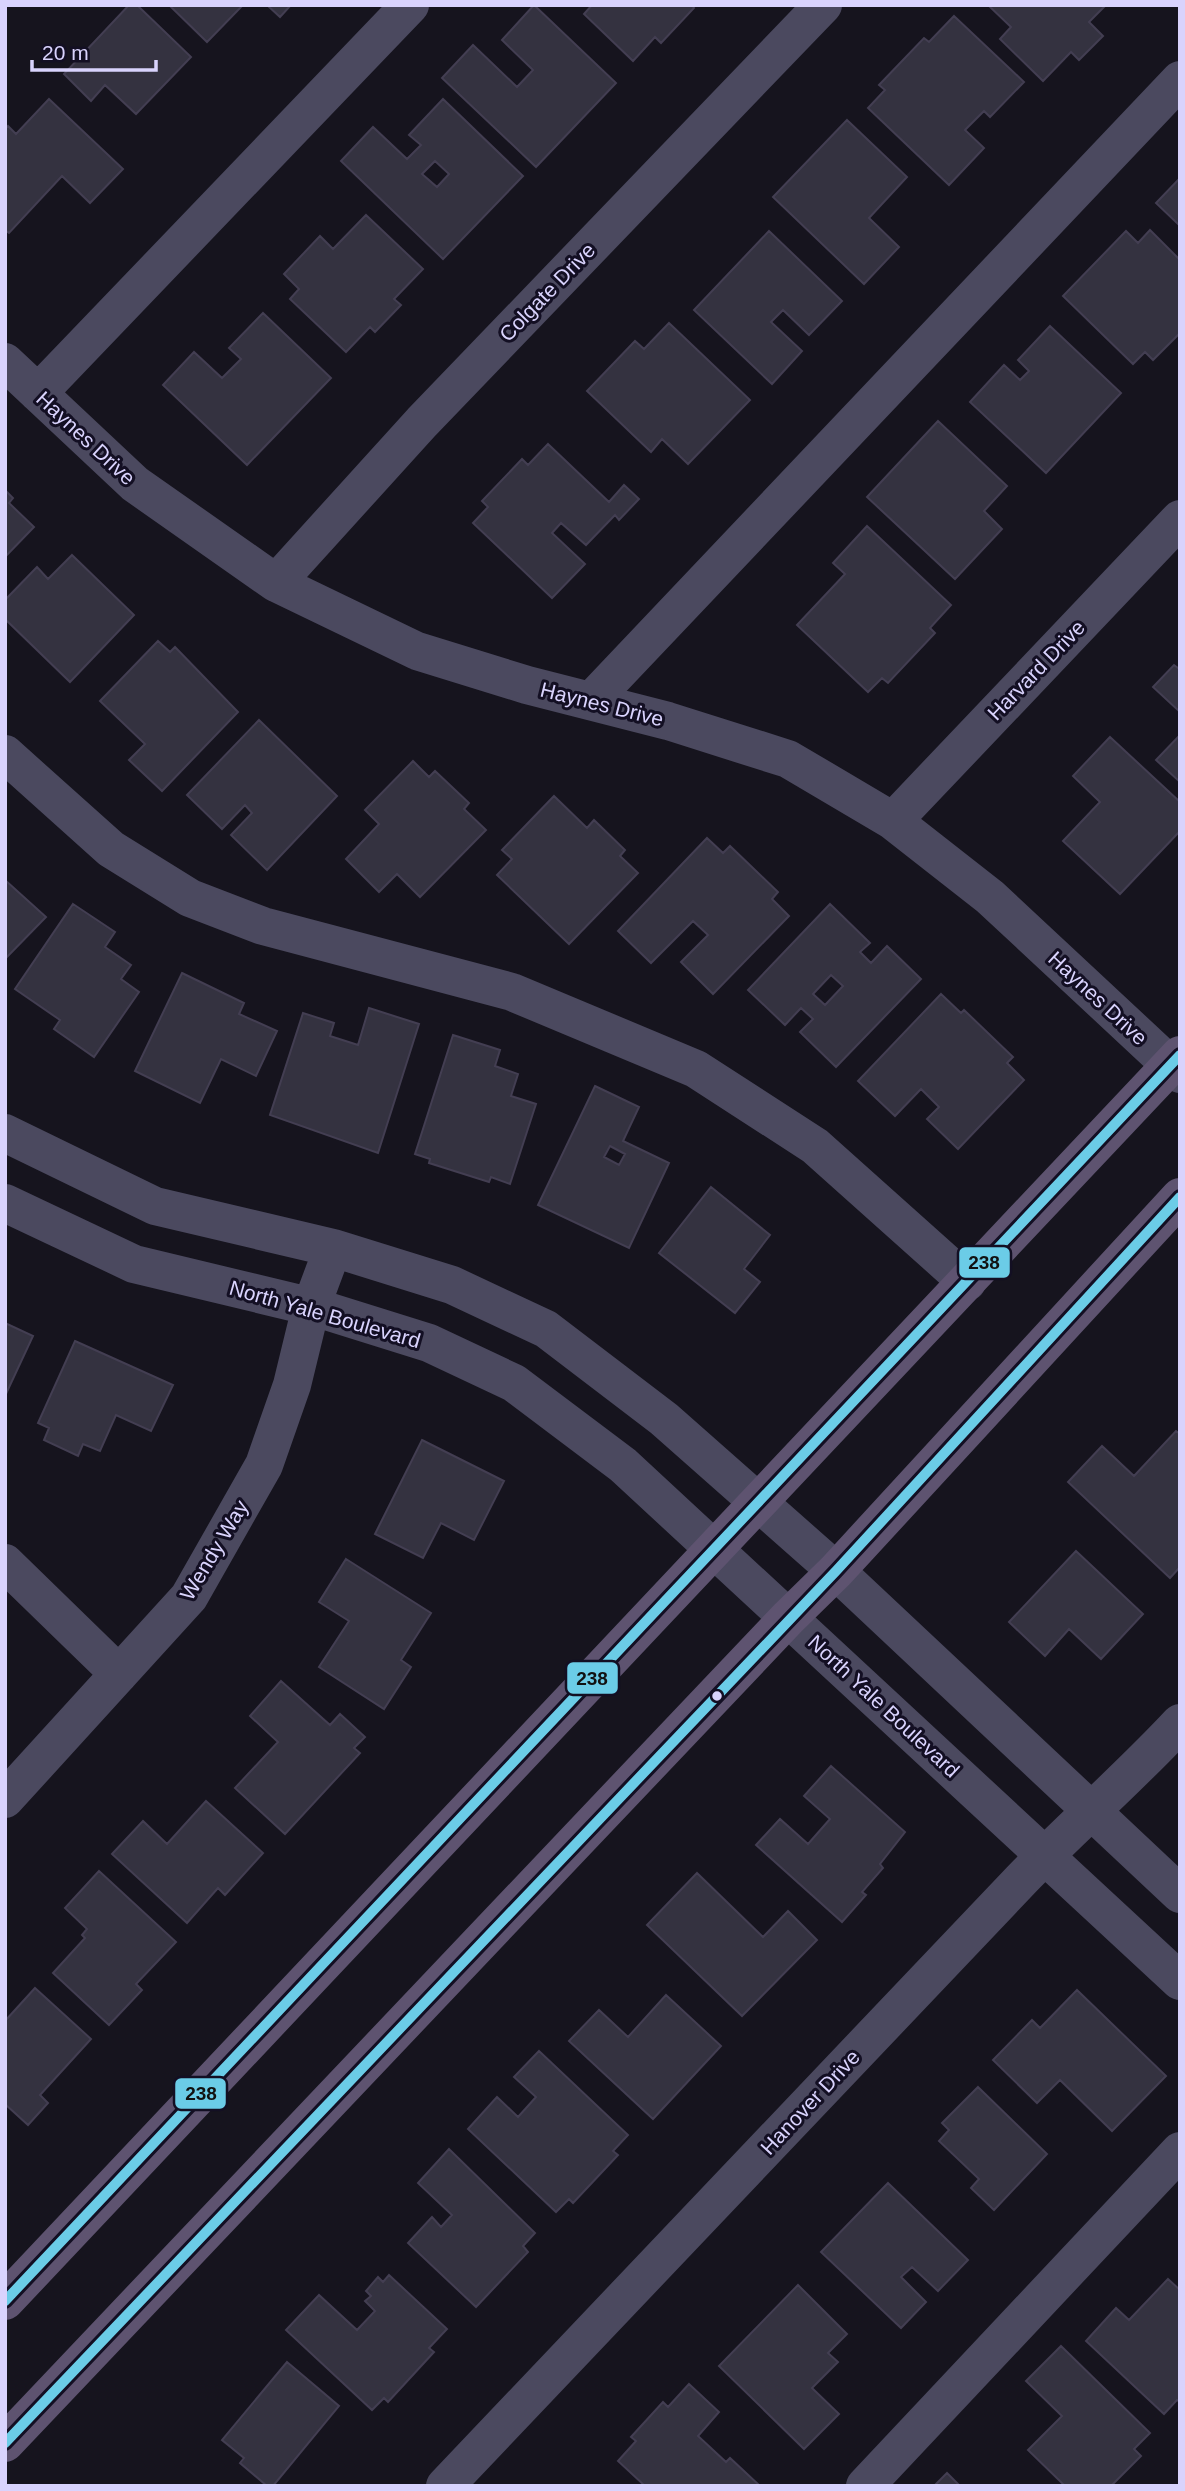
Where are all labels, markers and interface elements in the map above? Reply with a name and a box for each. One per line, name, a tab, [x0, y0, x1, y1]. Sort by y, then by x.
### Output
scale bar	[32, 28, 156, 72]
text: 20 m	[42, 41, 89, 64]
street label: Colgate Drive	[495, 238, 599, 346]
street label: Haynes Drive	[32, 387, 140, 489]
street label: Harvard Drive	[983, 615, 1089, 725]
street label: Haynes Drive	[538, 678, 666, 730]
street label: Haynes Drive	[1044, 947, 1152, 1049]
line badge: 238	[958, 1246, 1011, 1279]
text: 238	[968, 1252, 1000, 1273]
street label: North Yale Boulevard	[227, 1276, 423, 1352]
street label: Wendy Way	[175, 1496, 253, 1604]
street label: North Yale Boulevard	[804, 1630, 964, 1782]
line badge: 238	[566, 1661, 619, 1695]
text: 238	[576, 1668, 608, 1689]
unlabelled marker	[710, 1689, 724, 1703]
street label: Hanover Drive	[756, 2045, 864, 2159]
line badge: 238	[174, 2077, 227, 2110]
text: 238	[185, 2083, 217, 2104]

